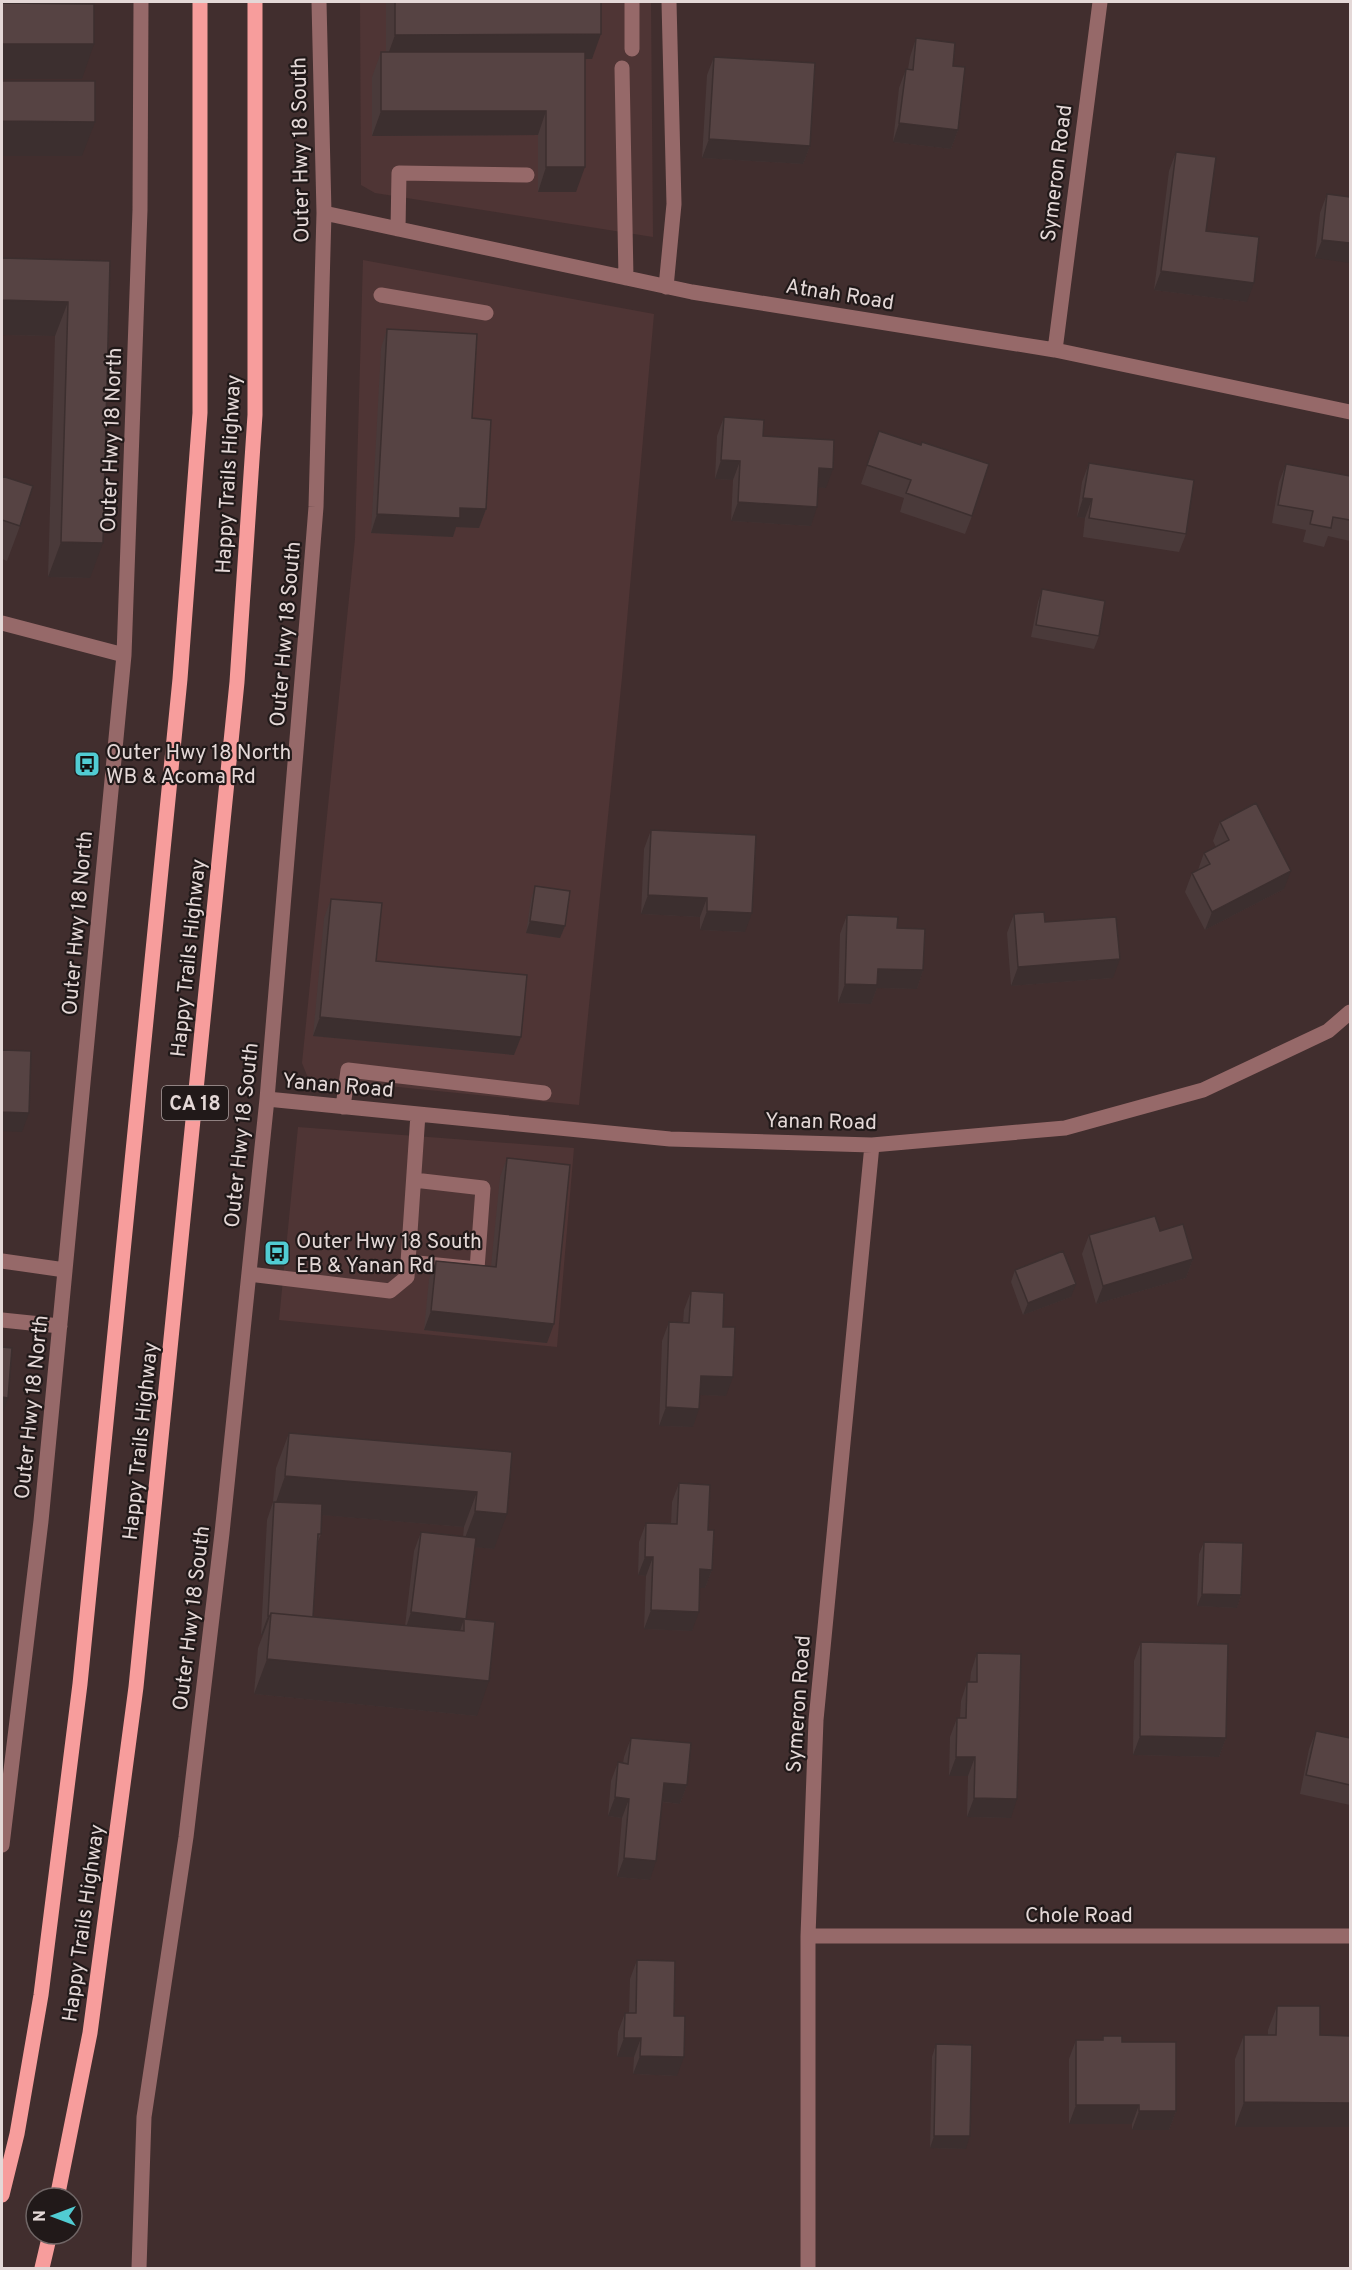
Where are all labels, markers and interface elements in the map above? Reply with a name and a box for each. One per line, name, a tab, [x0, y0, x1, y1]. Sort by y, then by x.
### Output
street label: Outer Hwy 18 South	[286, 57, 317, 243]
street label: Symeron Road	[1036, 103, 1079, 243]
street label: Atnah Road	[784, 274, 896, 317]
street label: Outer Hwy 18 North	[96, 347, 129, 533]
street label: Happy Trails Highway	[211, 374, 248, 574]
street label: Outer Hwy 18 South	[265, 540, 308, 728]
place label: Outer Hwy 18 North WB & Acoma Rd	[106, 740, 291, 791]
bus stop icon: Outer Hwy 18 North WB & Acoma Rd	[72, 749, 102, 779]
street label: Outer Hwy 18 North	[57, 830, 100, 1017]
street label: Happy Trails Highway	[166, 858, 213, 1059]
street label: Outer Hwy 18 South	[219, 1041, 266, 1229]
street label: Yanan Road	[281, 1068, 395, 1105]
road number: CA 18	[162, 1086, 228, 1120]
street label: Yanan Road	[765, 1108, 877, 1137]
place label: Outer Hwy 18 South EB & Yanan Rd	[296, 1229, 482, 1280]
bus stop icon: Outer Hwy 18 South EB & Yanan Rd	[262, 1238, 292, 1268]
street label: Outer Hwy 18 North	[9, 1314, 56, 1501]
street label: Happy Trails Highway	[118, 1341, 165, 1542]
street label: Outer Hwy 18 South	[168, 1524, 217, 1712]
street label: Symeron Road	[781, 1634, 818, 1774]
street label: Happy Trails Highway	[57, 1823, 112, 2024]
street label: Chole Road	[1025, 1903, 1133, 1930]
north arrow	[24, 2186, 84, 2246]
text: N	[31, 2210, 51, 2222]

